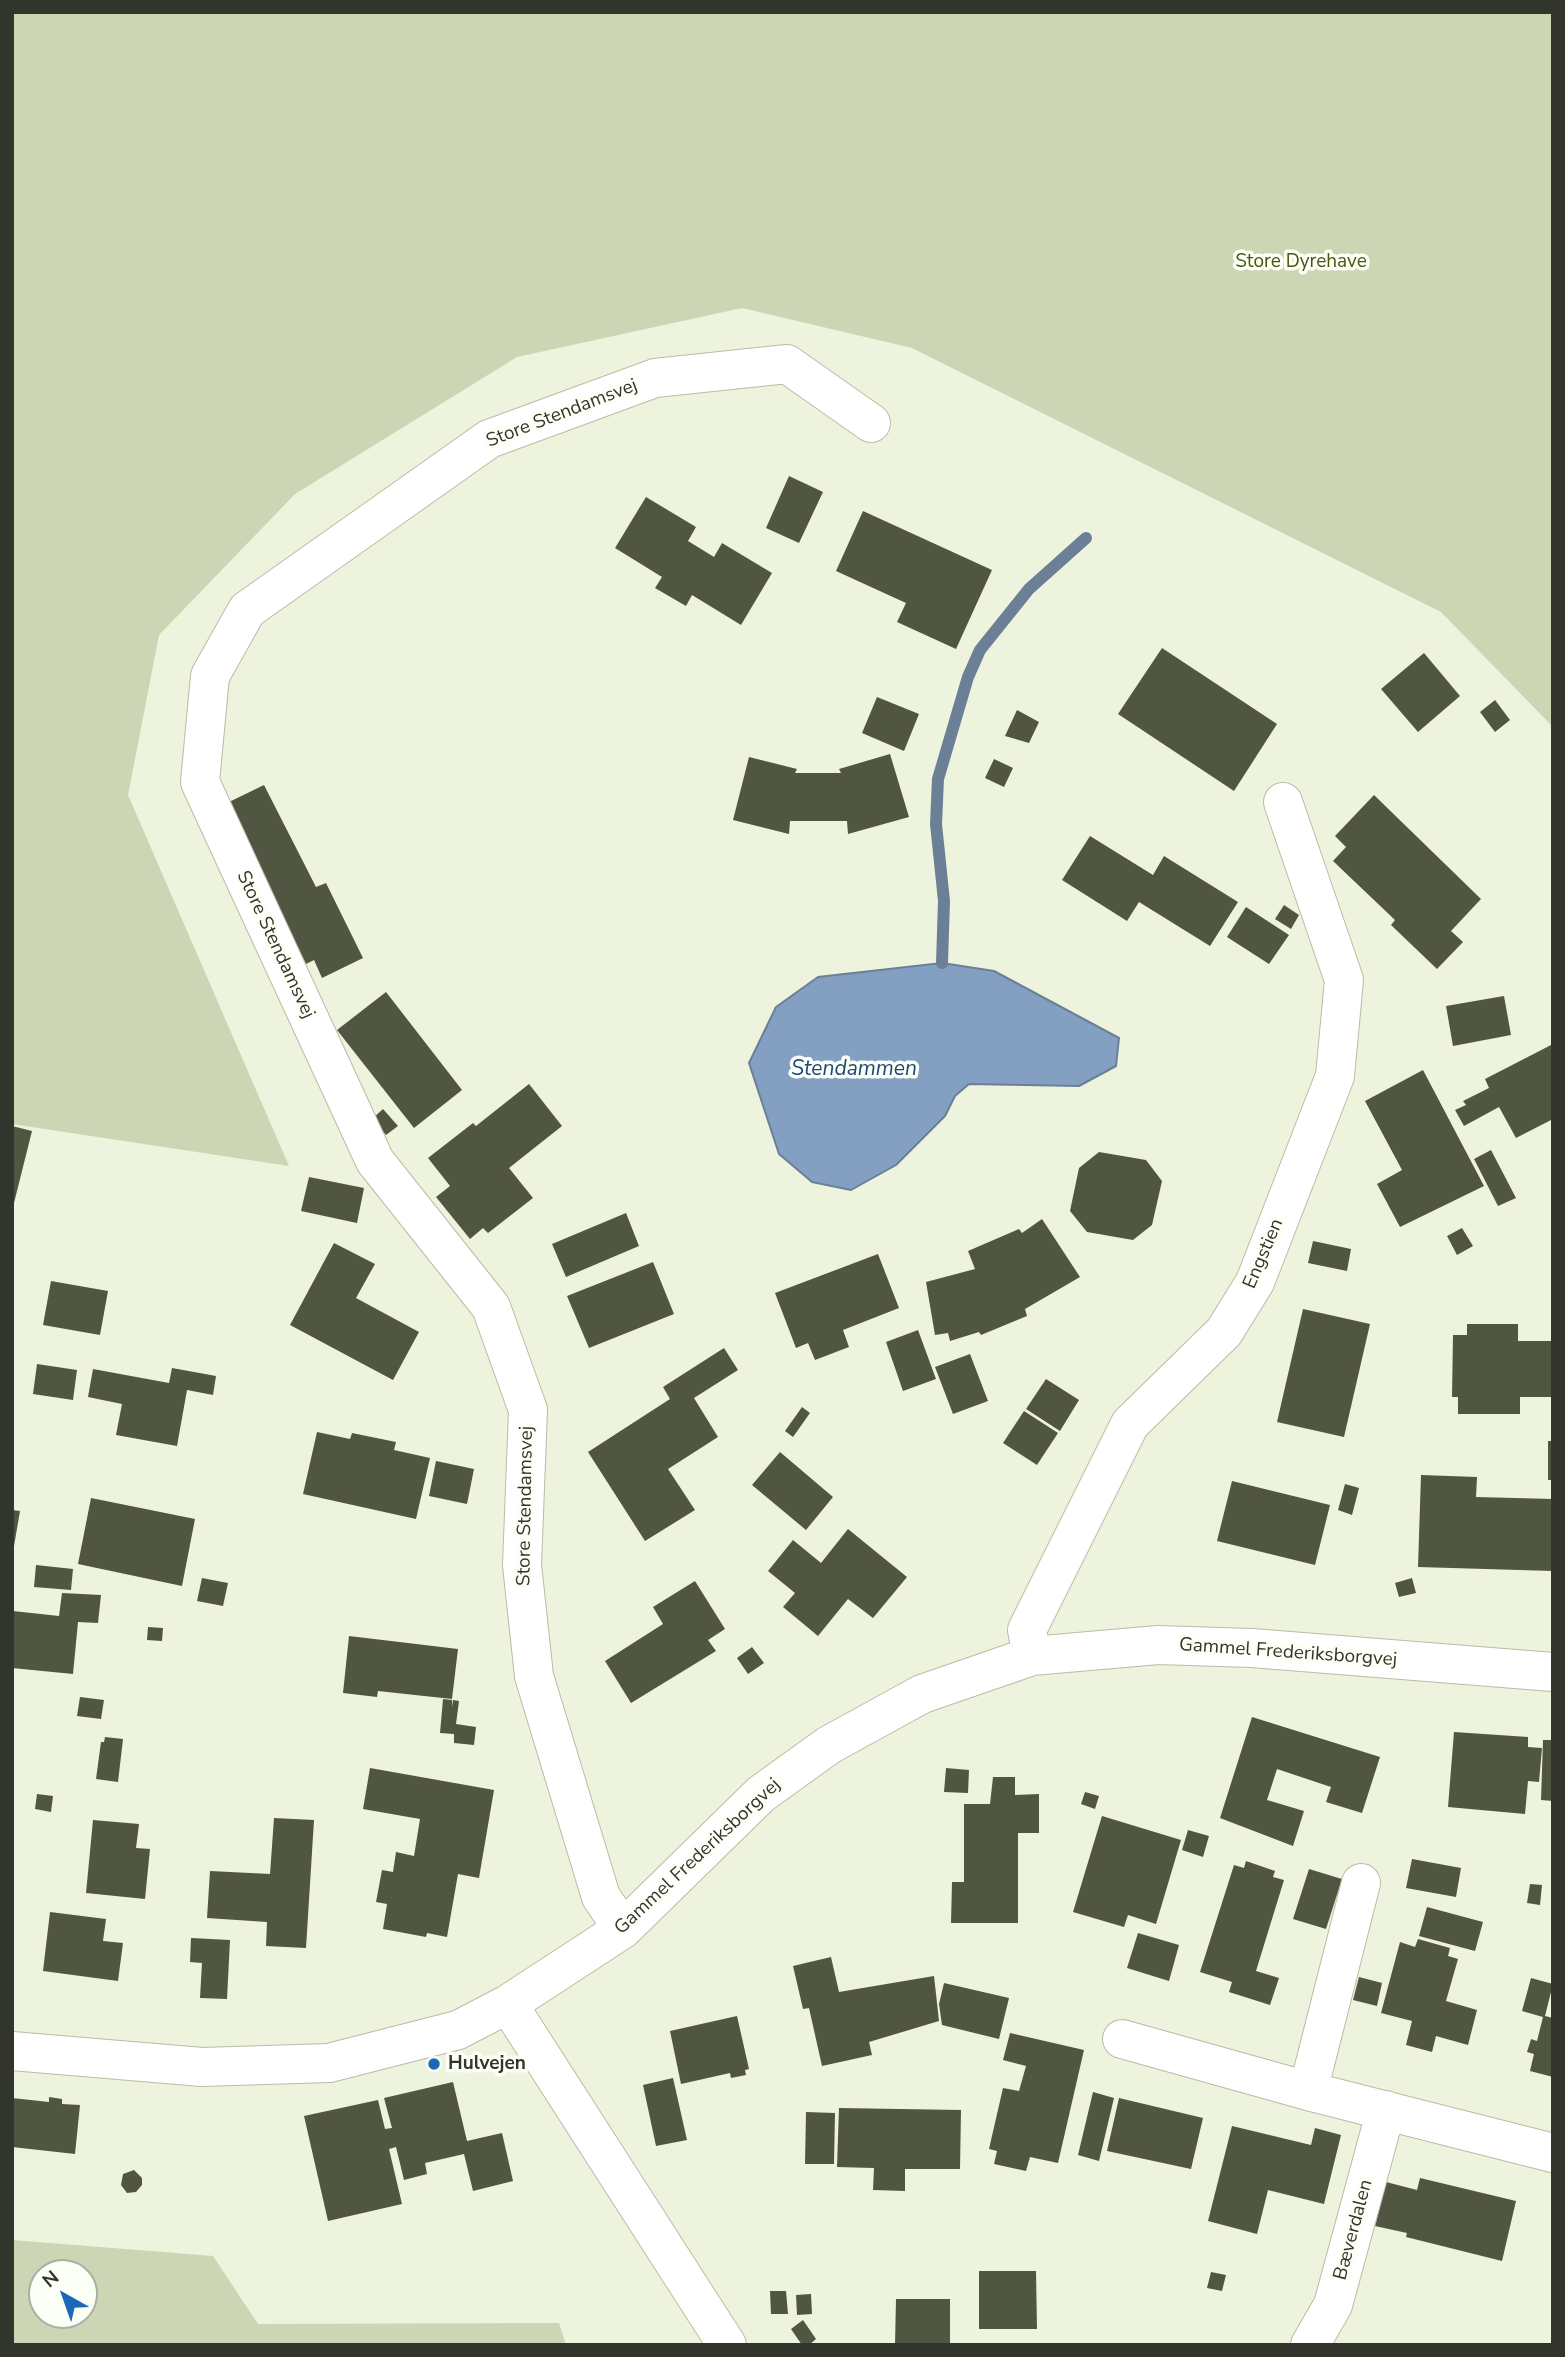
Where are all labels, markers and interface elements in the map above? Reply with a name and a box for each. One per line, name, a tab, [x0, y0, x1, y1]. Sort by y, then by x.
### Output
park label: Store Dyrehave	[1235, 251, 1367, 273]
street label: Store Stendamsvej	[483, 375, 641, 453]
street label: Store Stendamsvej	[231, 868, 319, 1022]
water label: Stendammen	[791, 1057, 917, 1083]
street label: Engstien	[1239, 1215, 1289, 1293]
street label: Store Stendamsvej	[513, 1426, 539, 1586]
street label: Gammel Frederiksborgvej	[1178, 1634, 1398, 1672]
street label: Gammel Frederiksborgvej	[610, 1774, 786, 1940]
place label: Hulvejen	[448, 2053, 526, 2075]
marker: Hulvejen	[426, 2056, 442, 2072]
street label: Bæverdalen	[1330, 2177, 1378, 2283]
north arrow	[28, 2259, 98, 2329]
text: N	[37, 2265, 65, 2294]

